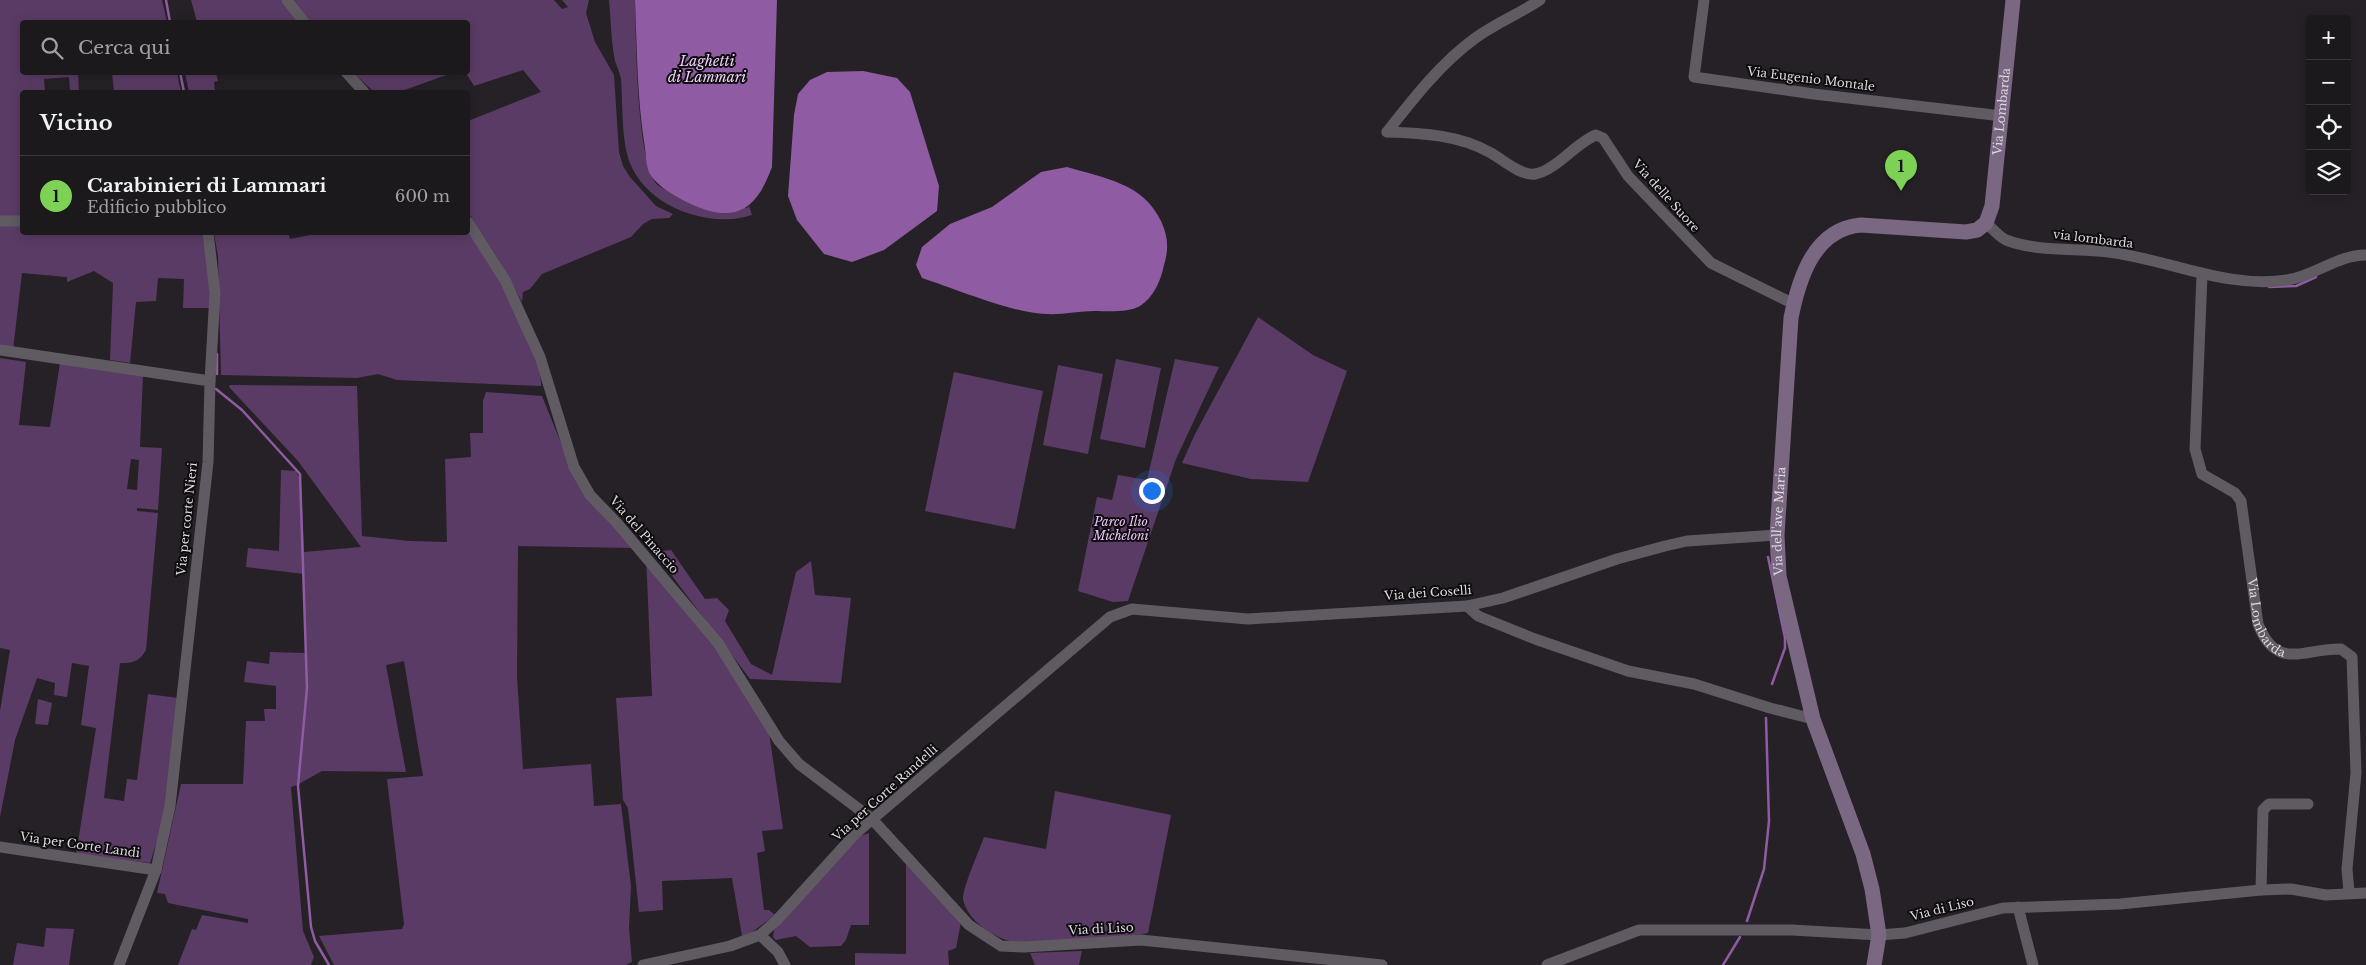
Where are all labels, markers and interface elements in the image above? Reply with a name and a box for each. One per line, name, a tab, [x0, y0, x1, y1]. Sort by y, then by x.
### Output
map controls	[2306, 15, 2351, 195]
button: +	[2306, 15, 2351, 60]
search box	[20, 20, 470, 75]
icon: search	[38, 34, 66, 62]
text: Cerca qui	[78, 36, 171, 59]
water label: Laghetti di Lammari	[668, 52, 746, 86]
button: −	[2306, 60, 2351, 105]
street label: Via Eugenio Montale	[1745, 63, 1876, 94]
street label: Via Lombarda	[1989, 67, 2013, 157]
button: locate	[2306, 105, 2351, 150]
text: Vicino	[40, 110, 113, 136]
pin: 1	[1885, 150, 1917, 191]
button: layers	[2306, 150, 2351, 195]
street label: Via delle Suore	[1629, 156, 1703, 235]
text: Carabinieri di Lammari	[87, 174, 326, 197]
text: 1	[53, 186, 59, 206]
text: 600 m	[395, 186, 450, 206]
text: Edificio pubblico	[87, 197, 227, 217]
street label: via lombarda	[2052, 226, 2134, 251]
street label: Via per corte Nieri	[173, 462, 200, 577]
street label: Via dell'ave Maria	[1769, 466, 1788, 577]
your location	[1139, 478, 1165, 504]
street label: Via del Pinaccio	[606, 492, 682, 577]
park label: Parco Ilio Micheloni	[1092, 514, 1150, 543]
street label: Via Lombarda	[2245, 576, 2288, 660]
street label: Via dei Coselli	[1383, 582, 1472, 603]
street label: Via per Corte Randelli	[828, 741, 940, 845]
street label: Via per Corte Landi	[18, 829, 141, 860]
street label: Via di Liso	[1908, 893, 1975, 924]
street label: Via di Liso	[1067, 919, 1134, 938]

